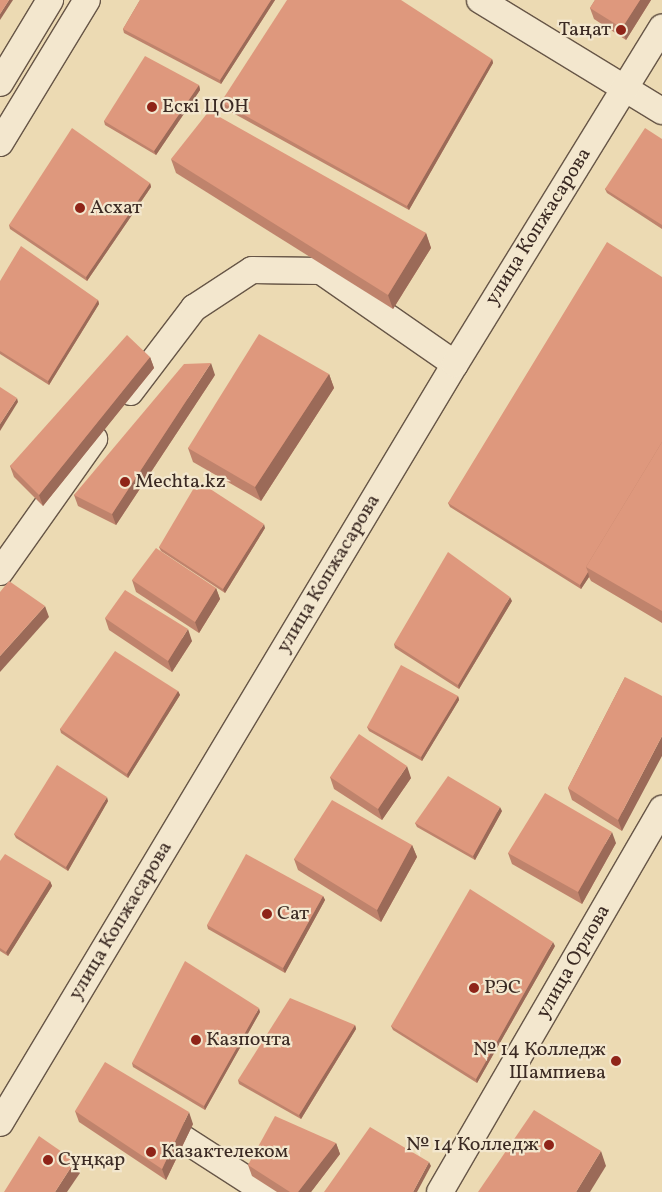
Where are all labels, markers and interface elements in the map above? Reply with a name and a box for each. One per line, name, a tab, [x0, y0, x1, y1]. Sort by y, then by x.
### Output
place label: Таңат	[559, 18, 611, 42]
marker: Таңат	[615, 24, 627, 36]
place label: Ескі ЦОН	[162, 95, 249, 119]
marker: Ескі ЦОН	[146, 101, 158, 113]
street label: улица Копжасарова	[481, 144, 597, 310]
place label: Асхат	[90, 196, 142, 220]
marker: Асхат	[74, 202, 86, 214]
place label: Mechta.kz	[135, 470, 226, 494]
marker: Mechta.kz	[119, 476, 131, 488]
street label: улица Копжасарова	[272, 490, 386, 658]
street label: улица Копжасарова	[64, 837, 178, 1005]
street label: улица Орлова	[532, 901, 616, 1023]
place label: Сат	[277, 902, 309, 926]
marker: Сат	[261, 908, 273, 920]
place label: РЭС	[484, 976, 521, 1000]
marker: РЭС	[468, 982, 480, 994]
place label: Казпочта	[206, 1028, 291, 1052]
marker: Казпочта	[190, 1034, 202, 1046]
place label: № 14 Колледж Шампиева	[473, 1038, 606, 1085]
marker: № 14 Колледж Шампиева	[610, 1055, 622, 1067]
place label: № 14 Колледж	[406, 1133, 539, 1157]
marker: № 14 Колледж	[543, 1139, 555, 1151]
place label: Казактелеком	[161, 1140, 288, 1164]
marker: Казактелеком	[145, 1146, 157, 1158]
place label: Сұңқар	[58, 1148, 125, 1172]
marker: Сұңқар	[42, 1154, 54, 1166]

